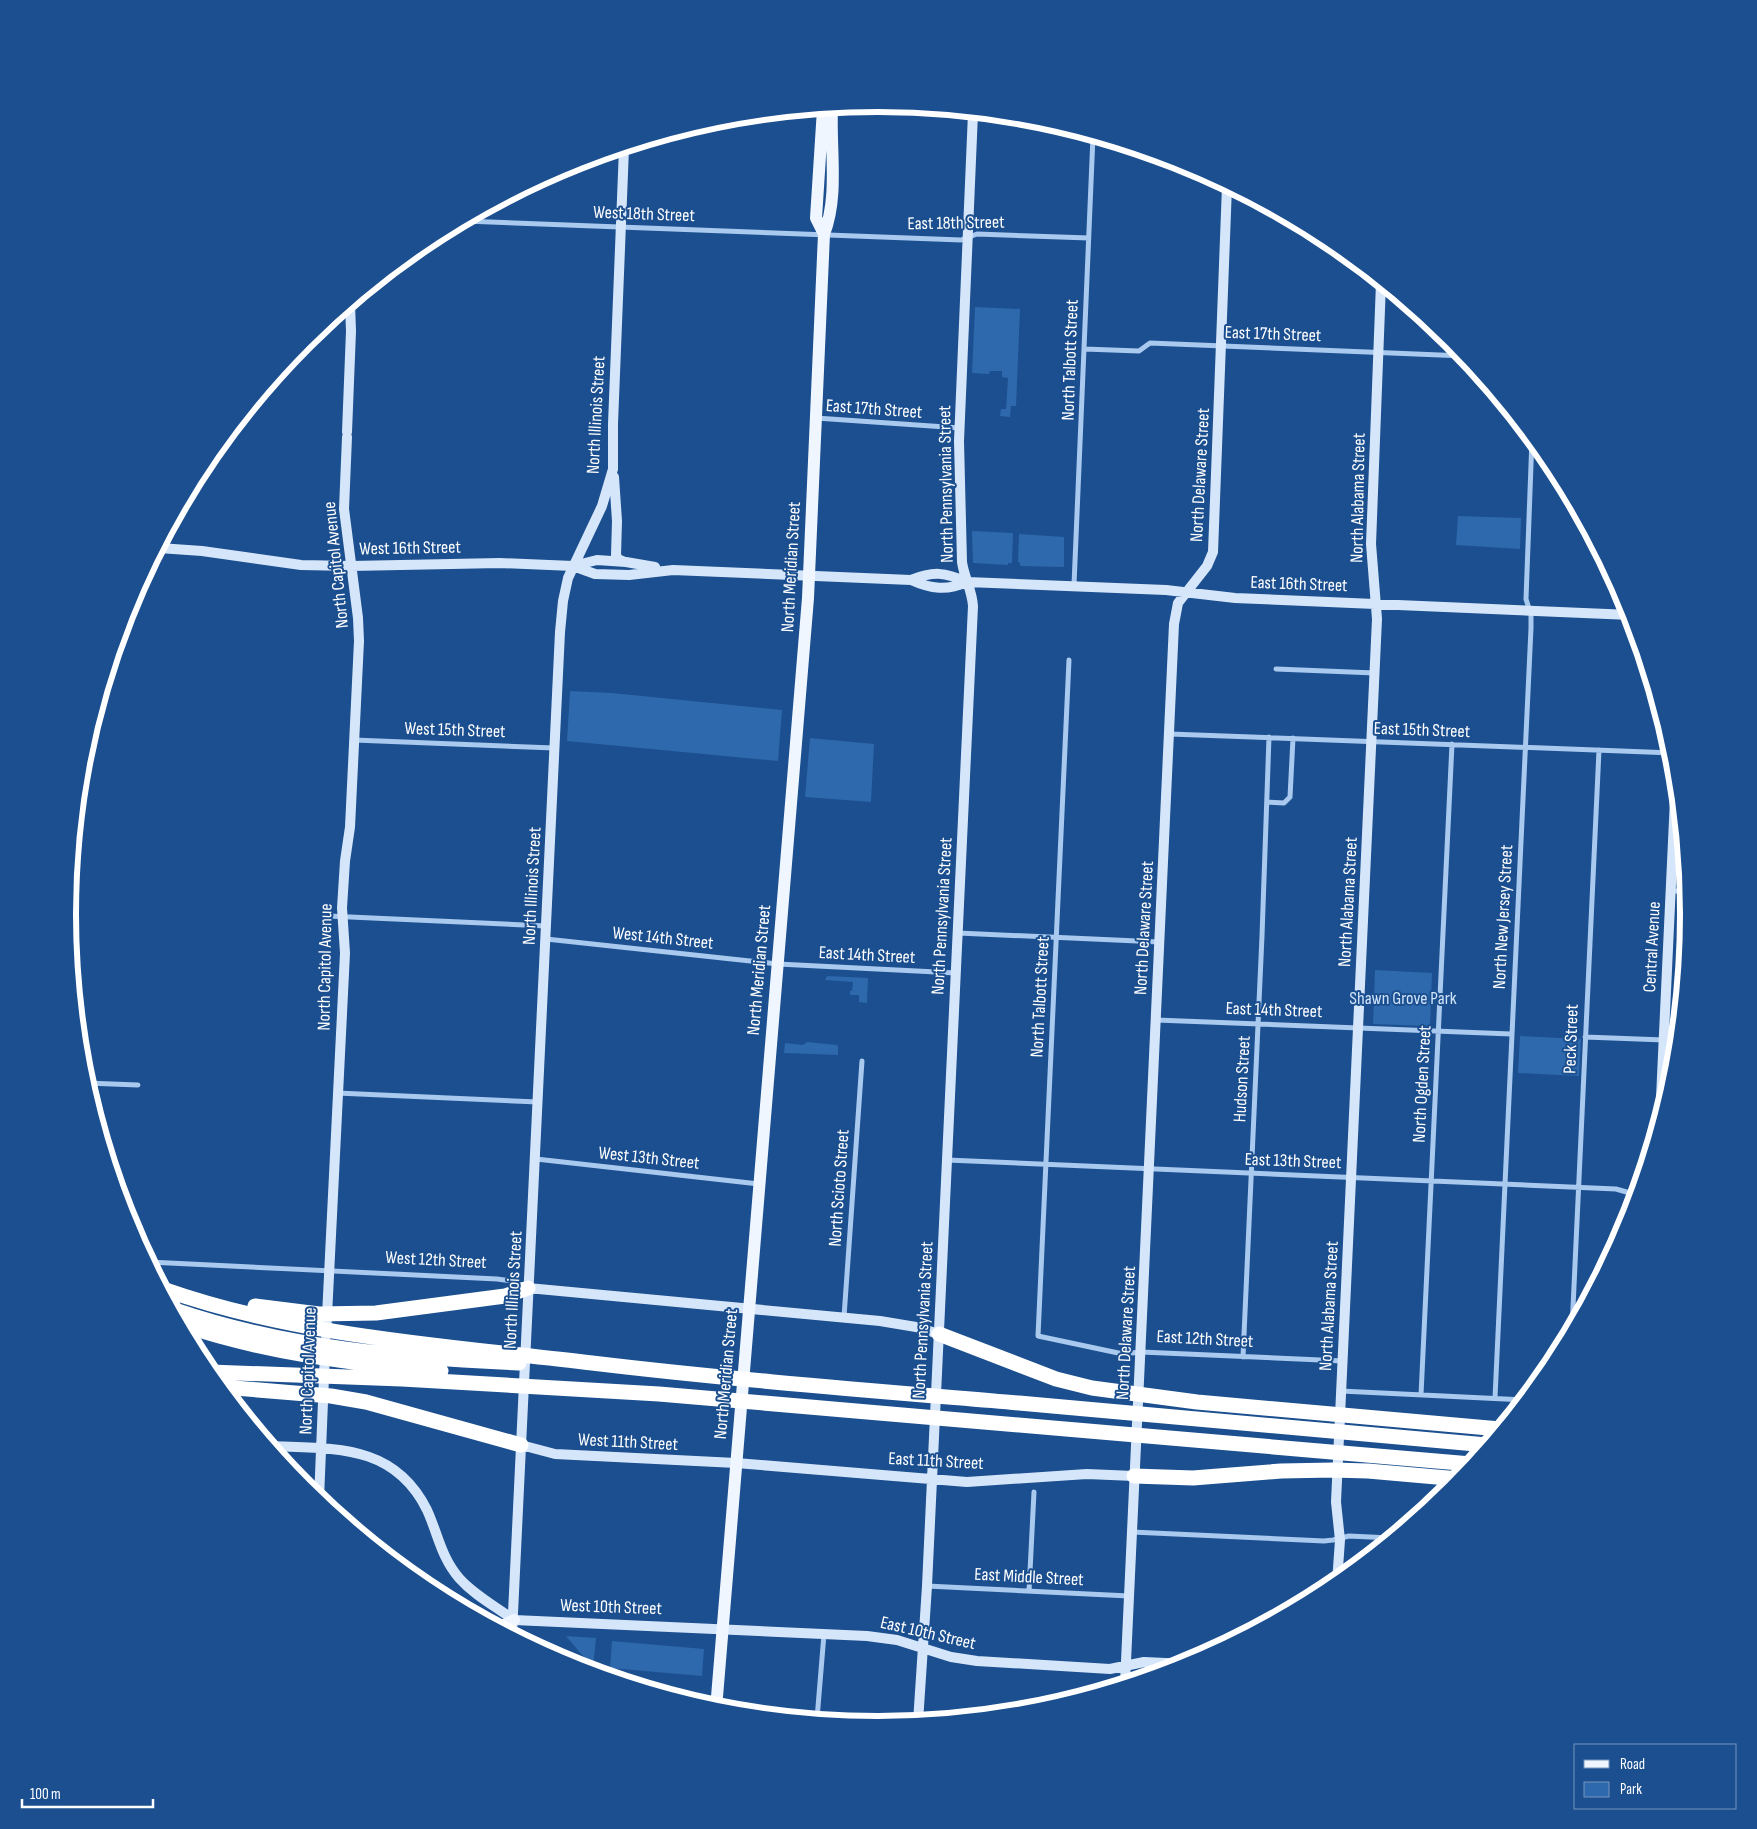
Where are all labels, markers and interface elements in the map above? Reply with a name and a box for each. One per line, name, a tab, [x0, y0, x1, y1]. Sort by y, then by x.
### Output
street label: West 18th Street	[593, 202, 696, 226]
street label: East 18th Street	[907, 212, 1005, 234]
street label: North Talbott Street	[1057, 299, 1083, 421]
street label: East 17th Street	[1224, 322, 1322, 346]
street label: North Illinois Street	[582, 355, 610, 474]
street label: East 17th Street	[825, 395, 923, 423]
street label: North Pennsylvania Street	[934, 405, 958, 563]
street label: North Delaware Street	[1186, 407, 1214, 543]
street label: North Alabama Street	[1346, 432, 1370, 563]
street label: North Capitol Avenue	[319, 501, 353, 629]
street label: North Meridian Street	[777, 501, 805, 633]
street label: West 16th Street	[359, 537, 462, 559]
street label: East 16th Street	[1250, 572, 1348, 596]
street label: West 15th Street	[404, 718, 506, 742]
street label: East 15th Street	[1373, 718, 1471, 742]
street label: North Illinois Street	[518, 826, 546, 945]
street label: North Pennsylvania Street	[927, 836, 957, 995]
street label: North Alabama Street	[1334, 836, 1362, 967]
street label: North New Jersey Street	[1489, 844, 1517, 990]
street label: North Delaware Street	[1130, 860, 1158, 996]
street label: Central Avenue	[1639, 901, 1665, 993]
street label: North Capitol Avenue	[313, 903, 337, 1031]
street label: North Meridian Street	[743, 903, 775, 1036]
street label: West 14th Street	[612, 922, 715, 954]
street label: North Talbott Street	[1026, 935, 1054, 1058]
street label: East 14th Street	[818, 942, 916, 968]
park label: Shawn Grove Park	[1349, 988, 1457, 1009]
street label: East 14th Street	[1225, 998, 1323, 1022]
street label: Peck Street	[1559, 1003, 1583, 1074]
street label: North Ogden Street	[1408, 1024, 1436, 1143]
street label: Hudson Street	[1229, 1035, 1255, 1123]
street label: North Scioto Street	[824, 1128, 854, 1247]
street label: West 13th Street	[598, 1142, 701, 1174]
street label: East 13th Street	[1244, 1149, 1342, 1173]
street label: North Illinois Street	[499, 1230, 527, 1349]
street label: North Pennsylvania Street	[908, 1240, 938, 1399]
street label: North Alabama Street	[1315, 1240, 1343, 1371]
street label: West 12th Street	[385, 1247, 488, 1273]
street label: North Delaware Street	[1112, 1265, 1140, 1401]
street label: North Capitol Avenue	[295, 1307, 321, 1435]
street label: North Meridian Street	[710, 1307, 742, 1440]
street label: East 12th Street	[1156, 1326, 1254, 1352]
street label: West 11th Street	[578, 1429, 679, 1455]
street label: East 11th Street	[888, 1448, 985, 1474]
street label: East Middle Street	[974, 1564, 1085, 1590]
street label: West 10th Street	[560, 1595, 663, 1619]
street label: East 10th Street	[878, 1612, 978, 1654]
legend	[1574, 1744, 1737, 1809]
text: Road	[1620, 1755, 1645, 1774]
scale bar	[22, 1776, 154, 1808]
text: Park	[1620, 1780, 1642, 1799]
text: 100 m	[30, 1785, 61, 1804]

